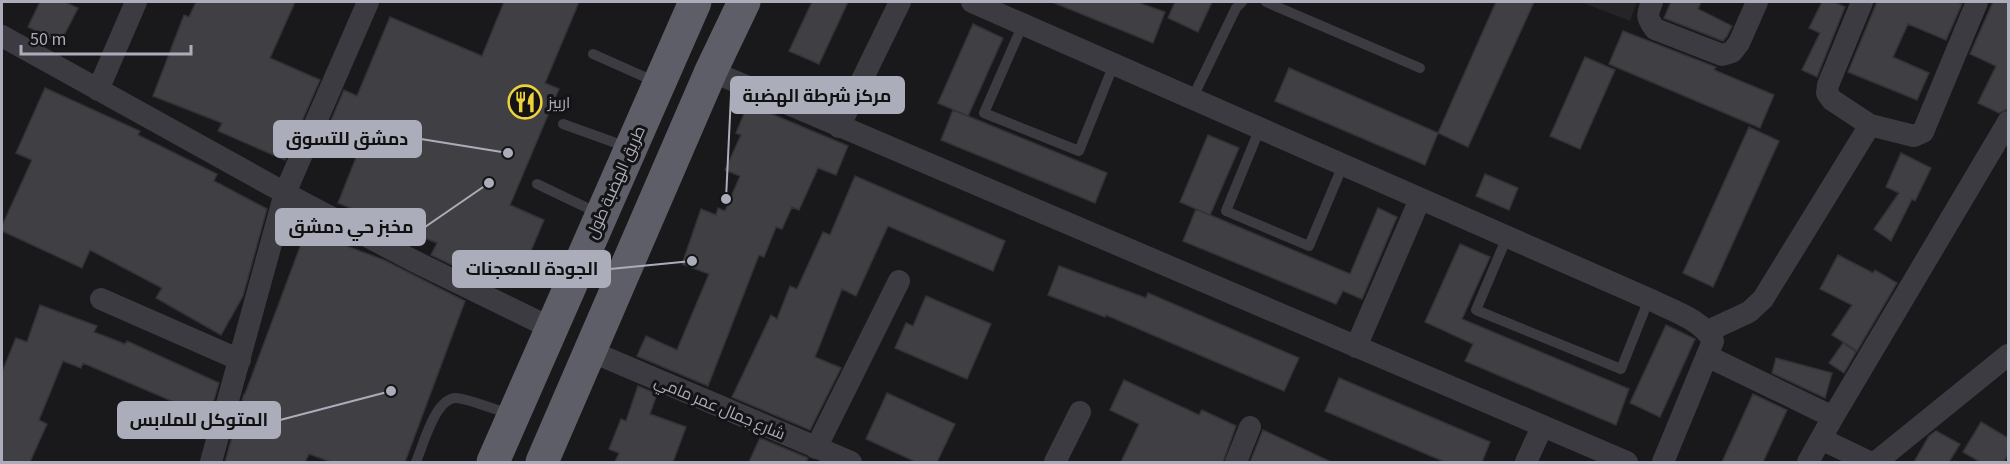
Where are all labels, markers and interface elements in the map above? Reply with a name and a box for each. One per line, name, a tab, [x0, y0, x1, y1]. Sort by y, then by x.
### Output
scale bar	[21, 18, 190, 56]
text: 50 m	[30, 27, 66, 52]
callout: مركز شرطة الهضبة	[731, 77, 904, 113]
restaurant icon: اربيز	[507, 84, 543, 120]
text: مركز شرطة الهضبة	[743, 84, 891, 109]
place label: اربيز	[547, 92, 570, 114]
callout: دمشق للتسوق	[274, 121, 421, 157]
street label: طريق الهضبة طول	[581, 122, 651, 242]
text: دمشق للتسوق	[286, 127, 408, 152]
callout: مخبز حي دمشق	[276, 209, 425, 245]
text: مخبز حي دمشق	[288, 215, 414, 242]
callout: الجودة للمعجنات	[453, 251, 610, 287]
text: الجودة للمعجنات	[466, 257, 598, 282]
street label: شارع جمال عمر مامي	[650, 370, 788, 447]
callout: المتوكل للملابس	[118, 402, 280, 438]
text: المتوكل للملابس	[130, 408, 268, 433]

